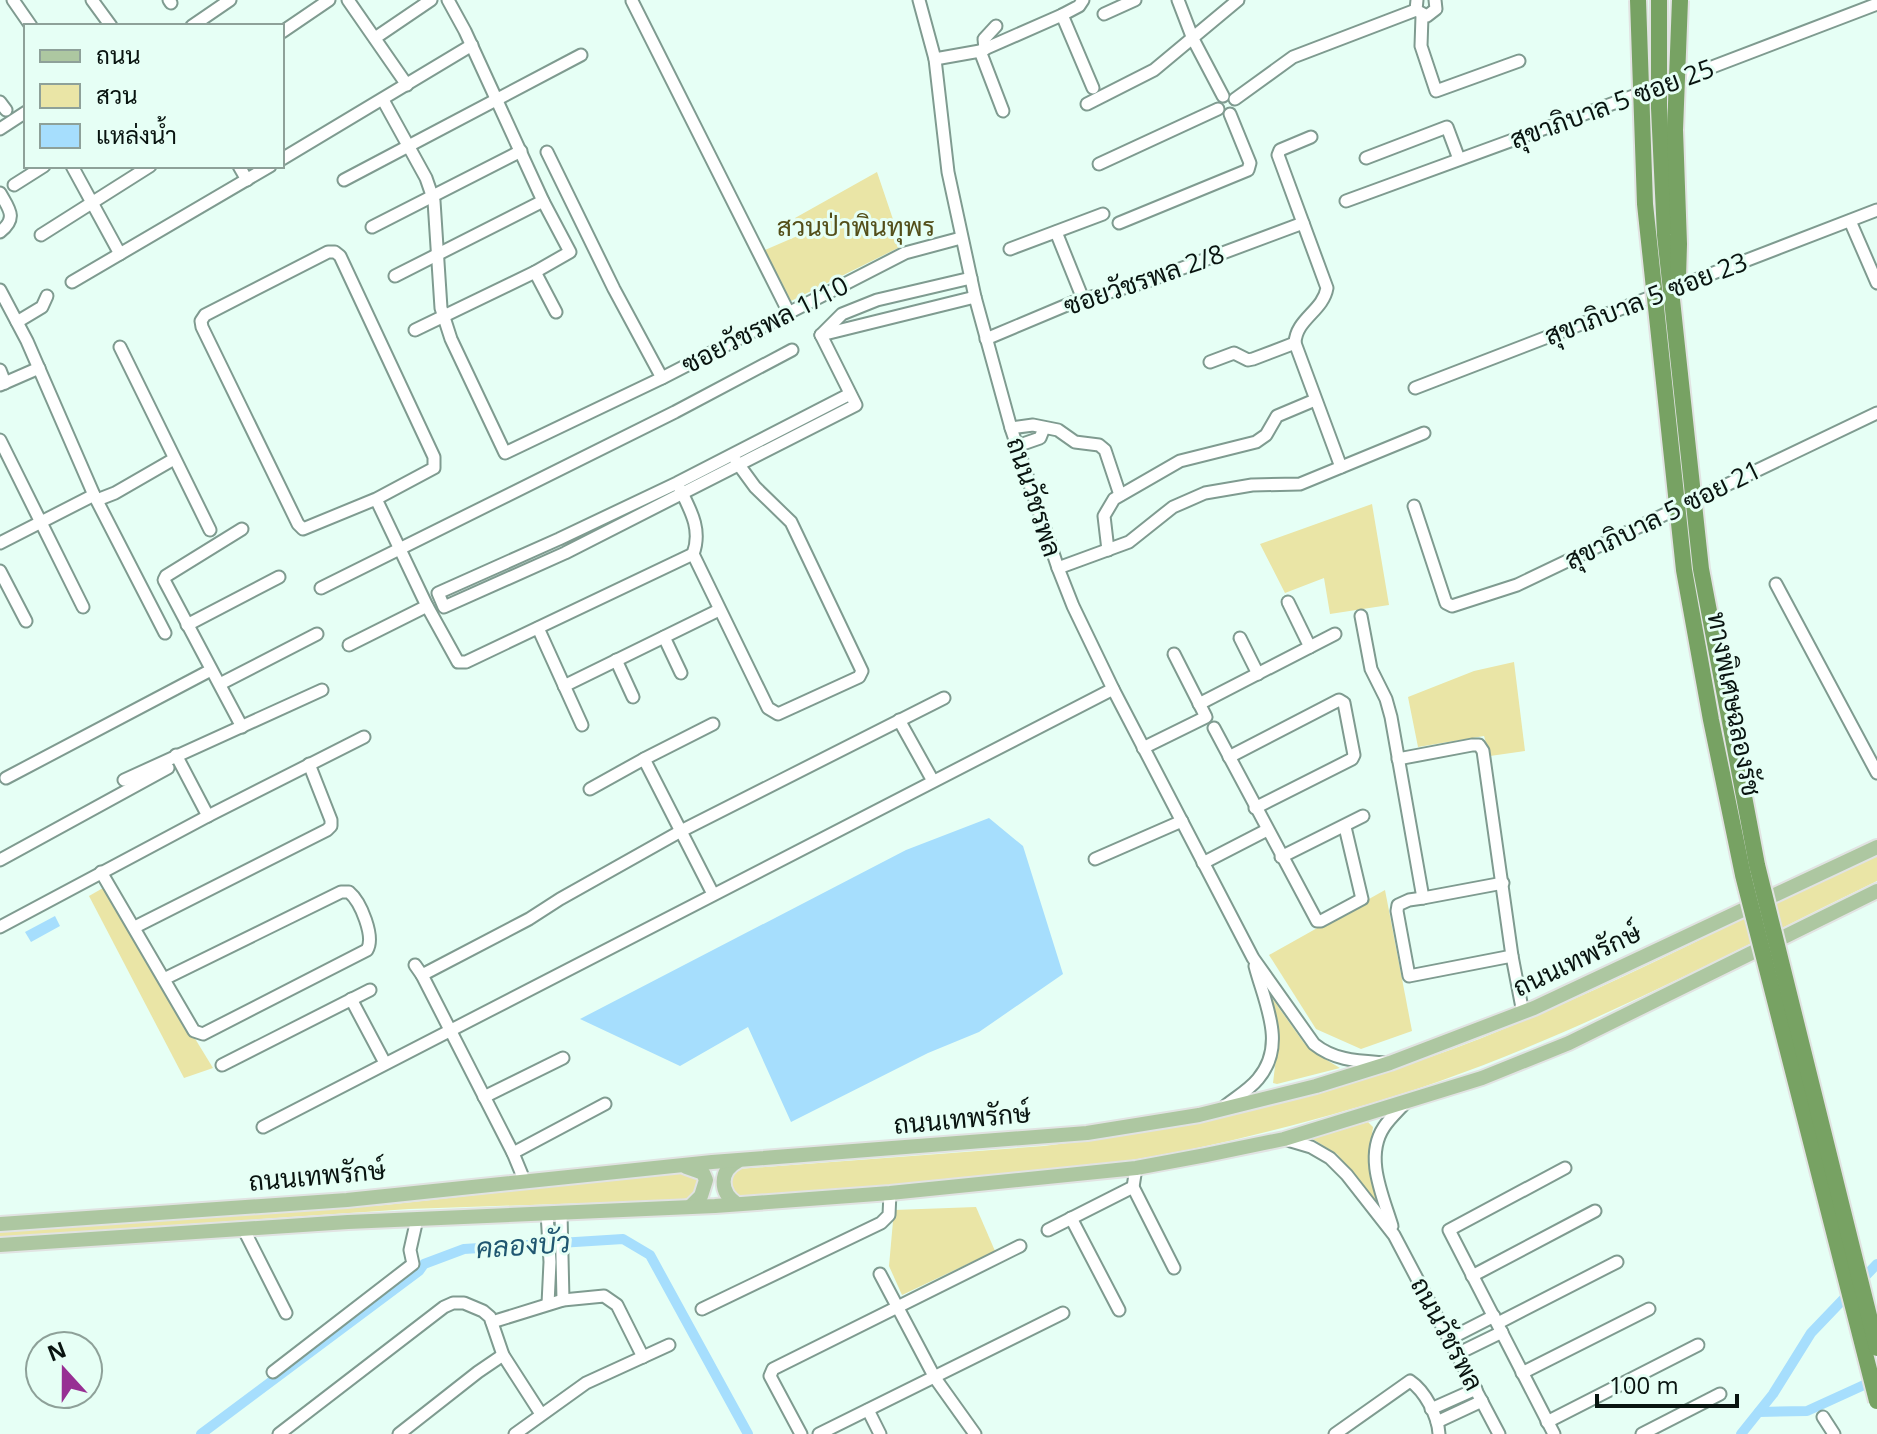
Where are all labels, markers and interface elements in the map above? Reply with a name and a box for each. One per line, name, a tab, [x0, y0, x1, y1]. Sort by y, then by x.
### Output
legend	[24, 24, 284, 168]
text: ถนน	[96, 38, 141, 71]
street label: สุขาภิบาล 5 ซอย 25	[1505, 49, 1719, 158]
text: สวน	[96, 78, 138, 111]
text: แหล่งน้ำ	[96, 116, 177, 151]
park label: สวนป่าพินทุพร	[777, 208, 935, 245]
street label: ซอยวัชรพล 2/8	[1059, 235, 1229, 323]
street label: สุขาภิบาล 5 ซอย 23	[1539, 243, 1753, 354]
street label: ซอยวัชรพล 1/10	[675, 267, 854, 382]
street label: ถนนวัชรพล	[999, 432, 1071, 561]
street label: สุขาภิบาล 5 ซอย 21	[1558, 451, 1767, 578]
street label: ทางพิเศษฉลองรัช	[1699, 609, 1770, 799]
street label: ถนนเทพรักษ์	[1507, 914, 1647, 1004]
street label: ถนนเทพรักษ์	[892, 1094, 1032, 1142]
street label: ถนนเทพรักษ์	[247, 1151, 387, 1199]
water label: คลองบัว	[474, 1222, 571, 1266]
street label: ถนนวัชรพล	[1403, 1270, 1493, 1397]
north arrow	[24, 1330, 104, 1410]
text: N	[43, 1333, 70, 1368]
scale bar	[1597, 1358, 1737, 1408]
text: 100 m	[1609, 1368, 1679, 1401]

